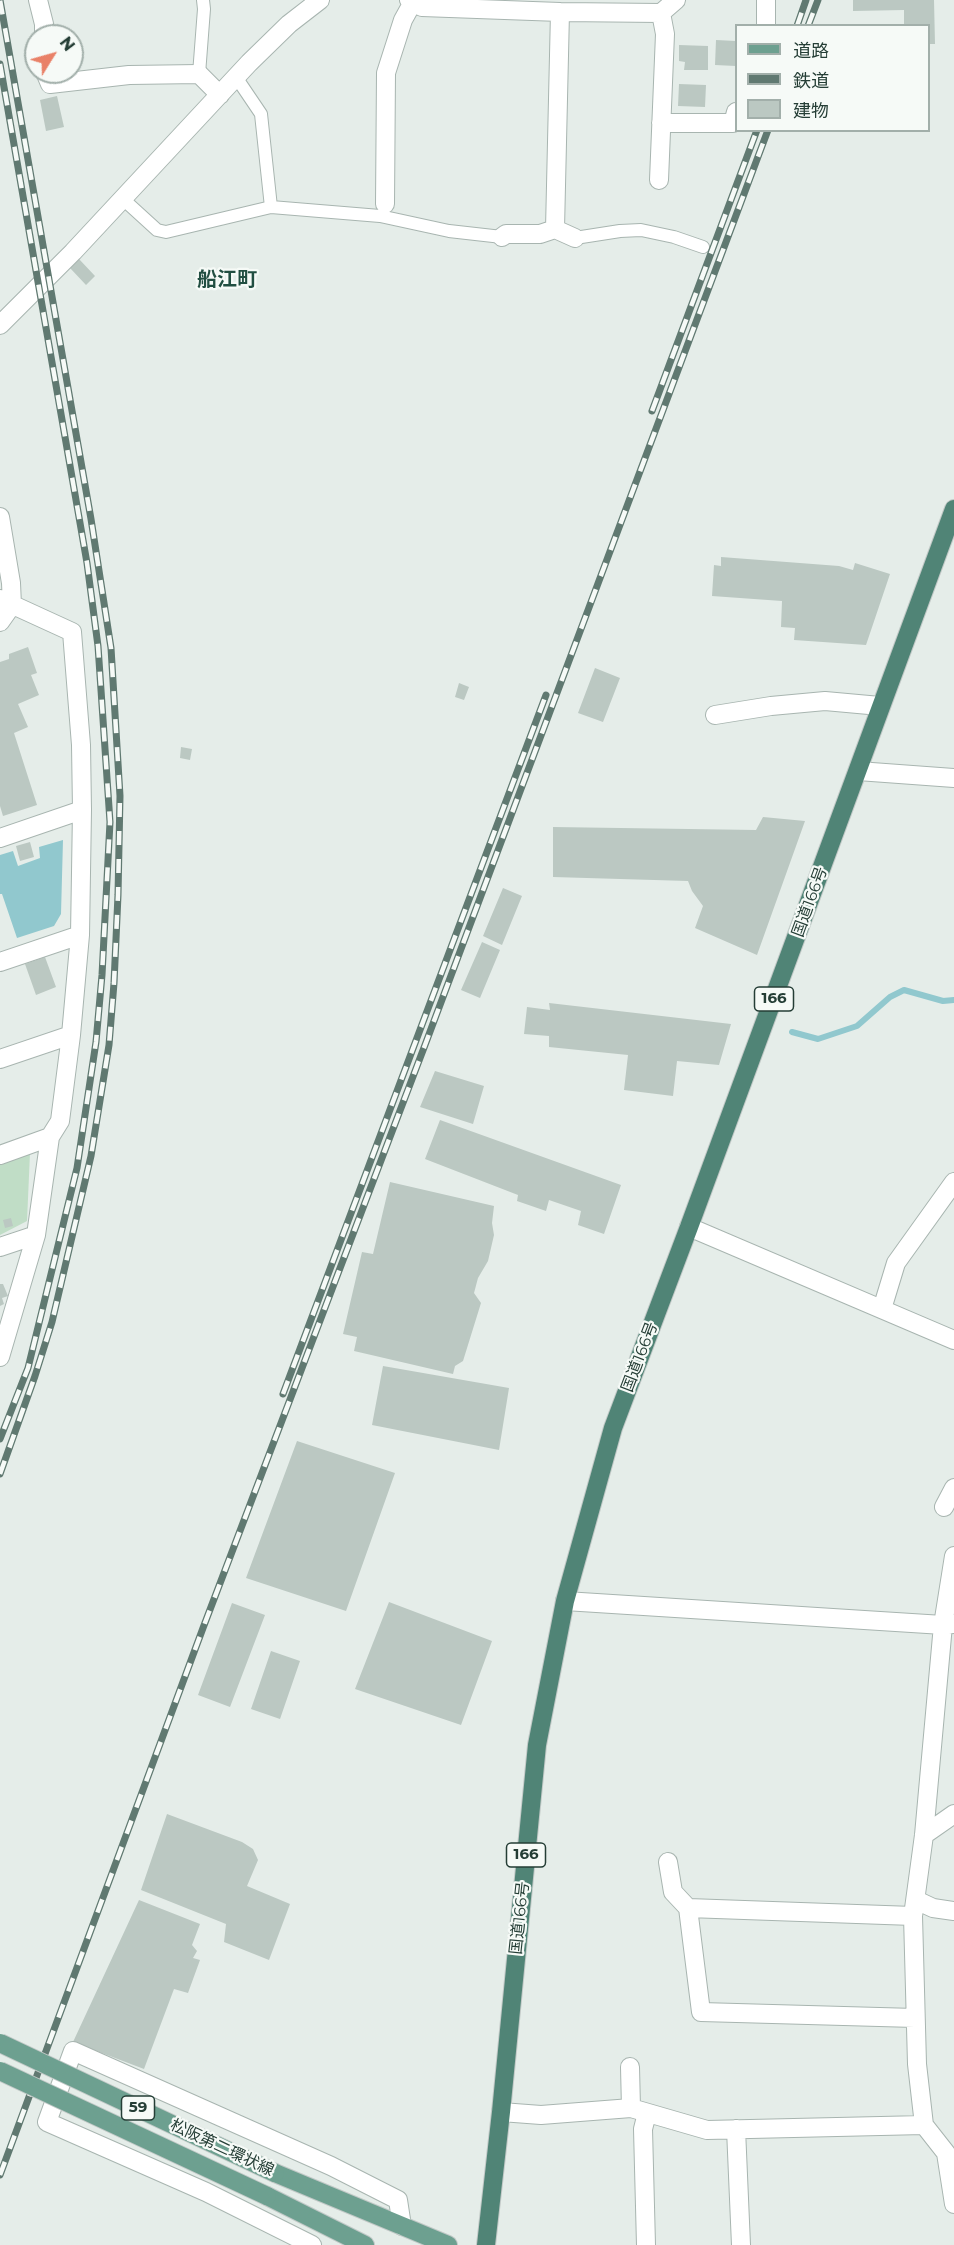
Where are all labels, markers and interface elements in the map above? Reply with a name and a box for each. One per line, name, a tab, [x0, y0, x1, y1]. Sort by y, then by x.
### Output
north arrow	[24, 24, 84, 84]
legend	[735, 24, 930, 132]
text: N	[56, 33, 79, 55]
text: 道路	[793, 40, 829, 62]
text: 鉄道	[793, 70, 829, 92]
text: 建物	[793, 100, 829, 122]
district label: 船江町	[197, 268, 257, 292]
street label: 国道166号	[788, 864, 832, 940]
road number: 166	[754, 987, 794, 1011]
street label: 国道166号	[618, 1319, 662, 1395]
road number: 166	[506, 1843, 546, 1867]
street label: 国道166号	[507, 1881, 533, 1955]
road number: 59	[122, 2096, 154, 2120]
street label: 松阪第二環状線	[167, 2116, 277, 2180]

